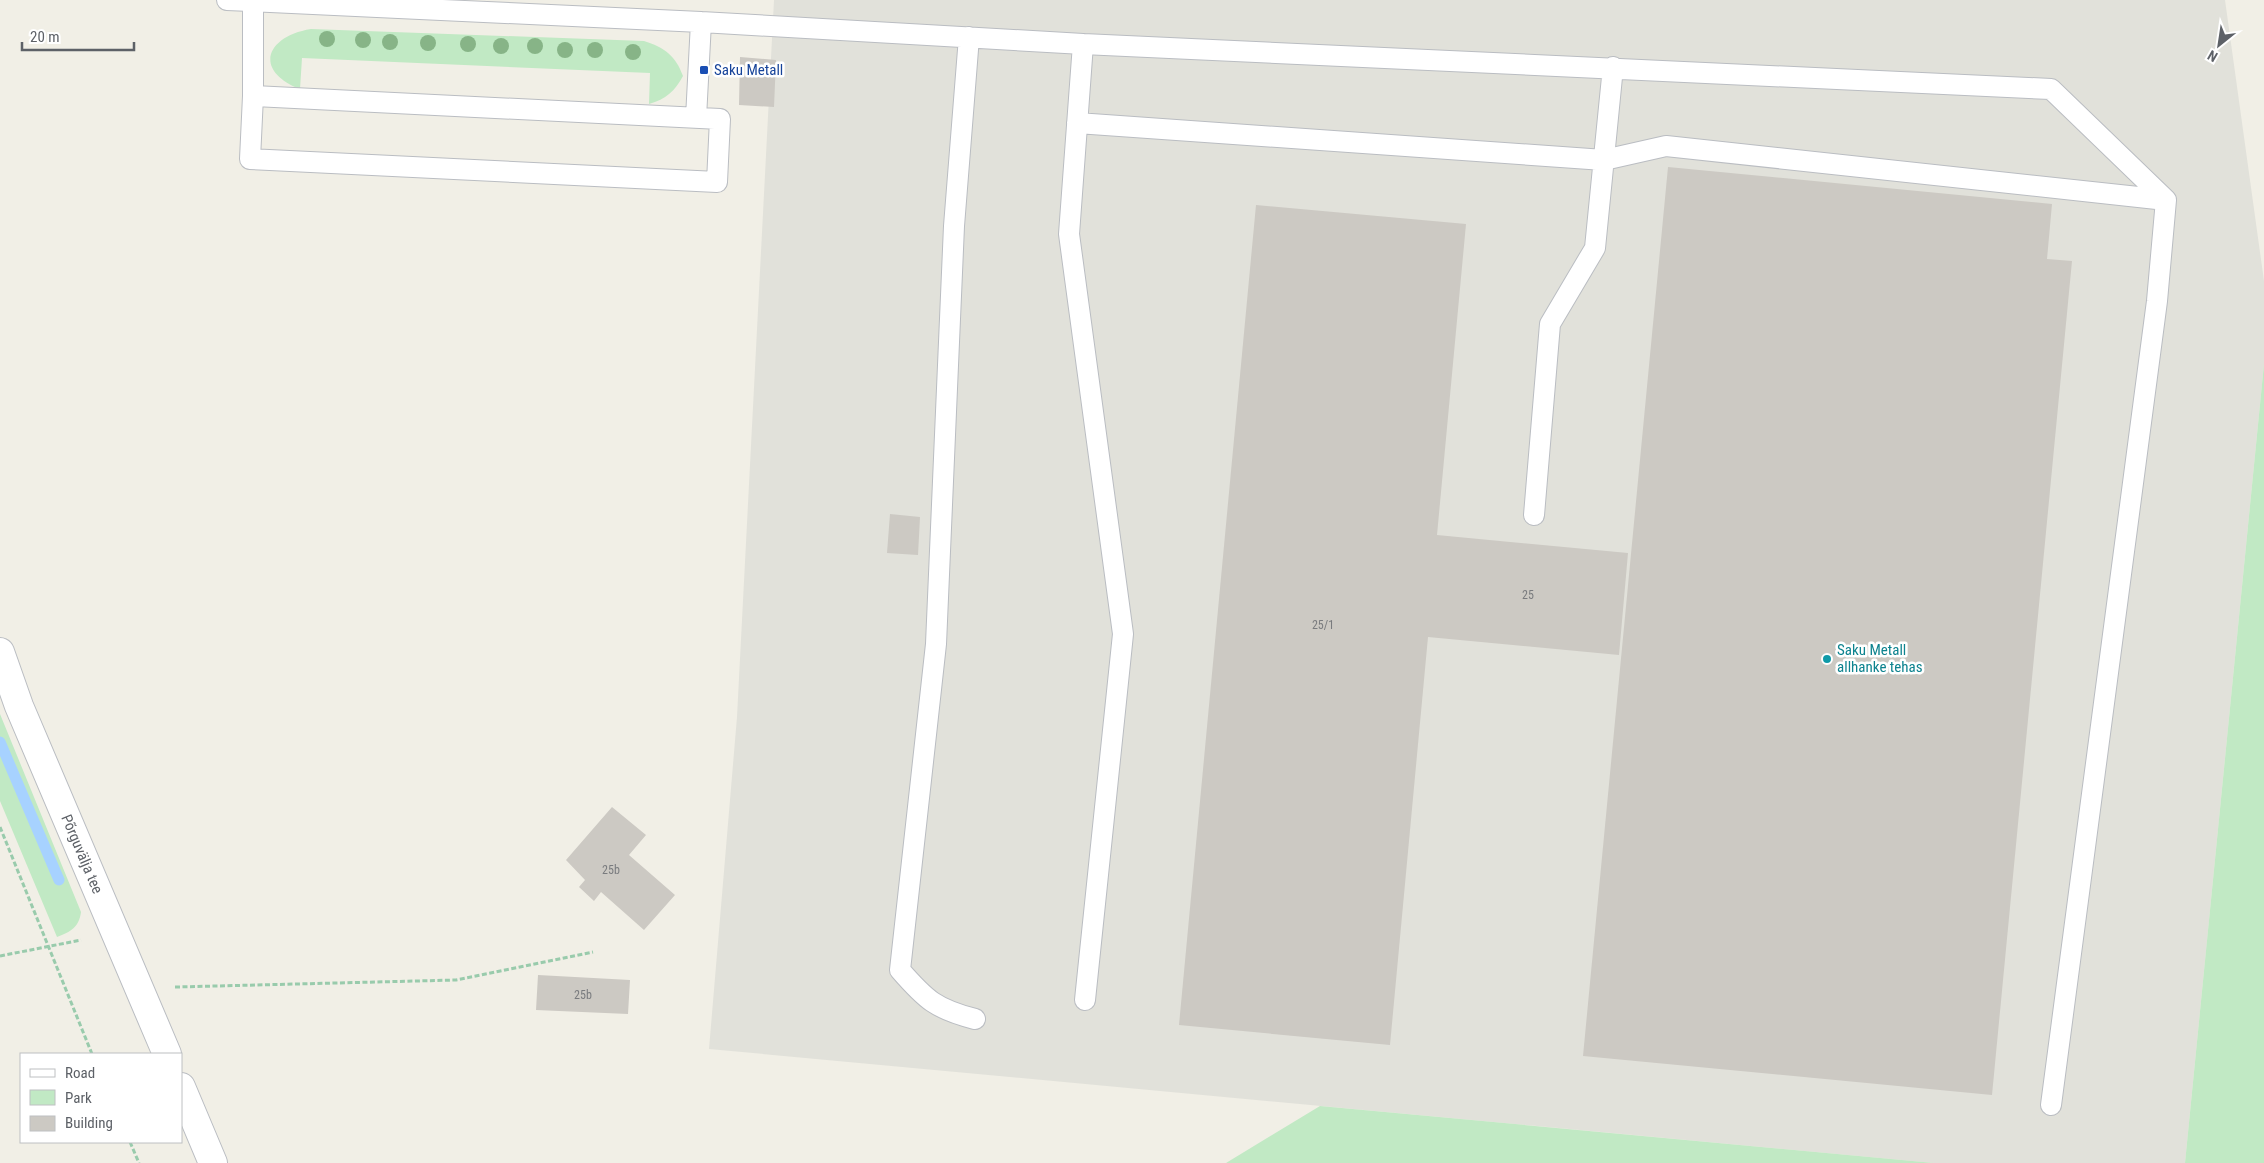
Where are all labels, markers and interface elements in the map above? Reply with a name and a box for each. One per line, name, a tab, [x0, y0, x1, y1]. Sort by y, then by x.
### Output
scale bar	[22, 20, 135, 52]
north arrow	[2194, 20, 2244, 70]
text: 20 m	[30, 28, 60, 46]
text: N	[2205, 47, 2220, 65]
place label: Saku Metall	[714, 61, 783, 79]
marker: Saku Metall	[698, 64, 710, 76]
house number: 25	[1522, 588, 1534, 602]
house number: 25/1	[1312, 618, 1334, 632]
place label: Saku Metall allhanke tehas	[1837, 641, 1923, 676]
marker: Saku Metall allhanke tehas	[1821, 653, 1833, 665]
street label: Põrguvälja tee	[57, 812, 107, 896]
house number: 25b	[602, 863, 620, 877]
house number: 25b	[574, 988, 592, 1002]
legend	[20, 1053, 182, 1143]
text: Road	[65, 1064, 95, 1082]
text: Park	[65, 1089, 92, 1107]
text: Building	[65, 1114, 113, 1132]

